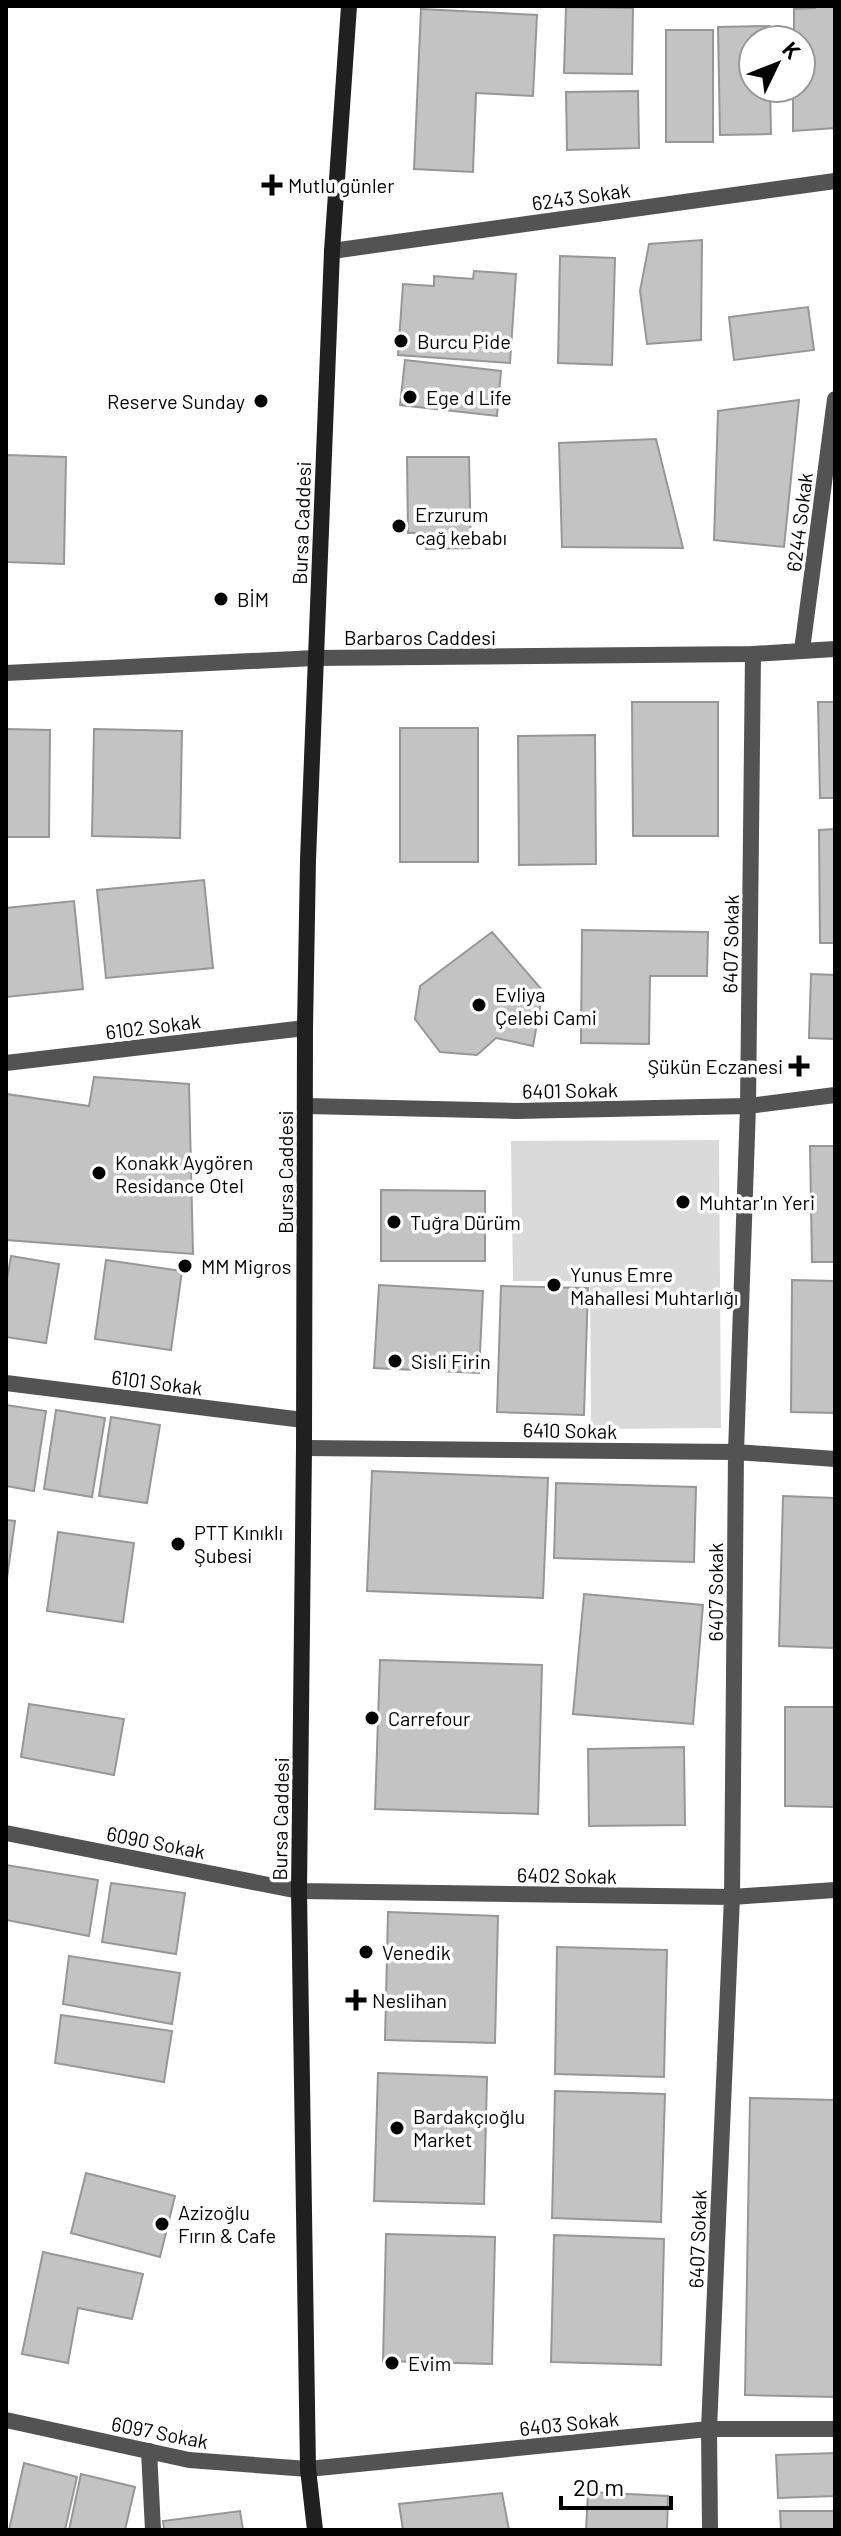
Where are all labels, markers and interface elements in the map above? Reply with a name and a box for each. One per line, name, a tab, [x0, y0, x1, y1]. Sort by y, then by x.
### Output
north arrow	[737, 24, 817, 104]
text: K	[778, 36, 807, 64]
place label: Mutlu günler	[288, 173, 394, 197]
marker: Mutlu günler	[263, 176, 281, 194]
street label: 6243 Sokak	[530, 177, 632, 215]
place label: Burcu Pide	[417, 329, 511, 353]
marker: Burcu Pide	[392, 332, 410, 350]
place label: Ege d Life	[426, 385, 512, 409]
marker: Ege d Life	[401, 388, 419, 406]
place label: Reserve Sunday	[107, 389, 245, 413]
marker: Reserve Sunday	[252, 392, 270, 410]
street label: Bursa Caddesi	[287, 461, 315, 585]
street label: 6244 Sokak	[781, 471, 817, 573]
place label: Erzurum cağ kebabı	[415, 502, 507, 549]
marker: Erzurum cağ kebabı	[390, 517, 408, 535]
place label: BİM	[237, 587, 269, 611]
marker: BİM	[212, 590, 230, 608]
street label: Barbaros Caddesi	[344, 625, 496, 649]
street label: 6407 Sokak	[717, 894, 743, 994]
place label: Evliya Çelebi Cami	[495, 982, 597, 1029]
marker: Evliya Çelebi Cami	[470, 996, 488, 1014]
street label: 6102 Sokak	[104, 1008, 202, 1044]
place label: Şükün Eczanesi	[647, 1054, 783, 1078]
marker: Şükün Eczanesi	[790, 1057, 808, 1075]
street label: 6401 Sokak	[522, 1077, 618, 1103]
street label: Bursa Caddesi	[273, 1110, 297, 1234]
place label: Konakk Aygören Residance Otel	[115, 1150, 253, 1197]
marker: Konakk Aygören Residance Otel	[90, 1164, 108, 1182]
place label: Muhtar'ın Yeri	[699, 1190, 815, 1214]
marker: Muhtar'ın Yeri	[674, 1193, 692, 1211]
place label: Tuğra Dürüm	[410, 1210, 521, 1234]
marker: Tuğra Dürüm	[385, 1213, 403, 1231]
place label: MM Migros	[201, 1254, 291, 1278]
marker: MM Migros	[176, 1257, 194, 1275]
place label: Yunus Emre Mahallesi Muhtarlığı	[570, 1262, 738, 1309]
marker: Yunus Emre Mahallesi Muhtarlığı	[545, 1276, 563, 1294]
place label: Sisli Firin	[411, 1349, 491, 1373]
marker: Sisli Firin	[386, 1352, 404, 1370]
street label: 6101 Sokak	[110, 1365, 204, 1399]
street label: 6410 Sokak	[523, 1417, 617, 1443]
place label: PTT Kınıklı Şubesi	[194, 1520, 283, 1567]
marker: PTT Kınıklı Şubesi	[169, 1535, 187, 1553]
street label: 6407 Sokak	[703, 1543, 727, 1641]
place label: Carrefour	[388, 1706, 470, 1730]
marker: Carrefour	[363, 1709, 381, 1727]
street label: Bursa Caddesi	[267, 1757, 293, 1881]
street label: 6090 Sokak	[105, 1821, 207, 1863]
street label: 6402 Sokak	[517, 1862, 617, 1888]
place label: Venedik	[382, 1940, 451, 1964]
marker: Venedik	[357, 1943, 375, 1961]
place label: Neslihan	[372, 1988, 447, 2012]
marker: Neslihan	[347, 1991, 365, 2009]
place label: Bardakçıoğlu Market	[413, 2104, 525, 2151]
marker: Bardakçıoğlu Market	[388, 2119, 406, 2137]
street label: 6407 Sokak	[683, 2189, 711, 2289]
place label: Azizoğlu Fırın & Cafe	[178, 2200, 276, 2247]
marker: Azizoğlu Fırın & Cafe	[153, 2215, 171, 2233]
place label: Evim	[408, 2351, 451, 2375]
marker: Evim	[383, 2354, 401, 2372]
street label: 6403 Sokak	[518, 2406, 620, 2440]
street label: 6097 Sokak	[110, 2411, 210, 2453]
scale bar	[561, 2460, 671, 2510]
text: 20 m	[573, 2472, 624, 2501]

